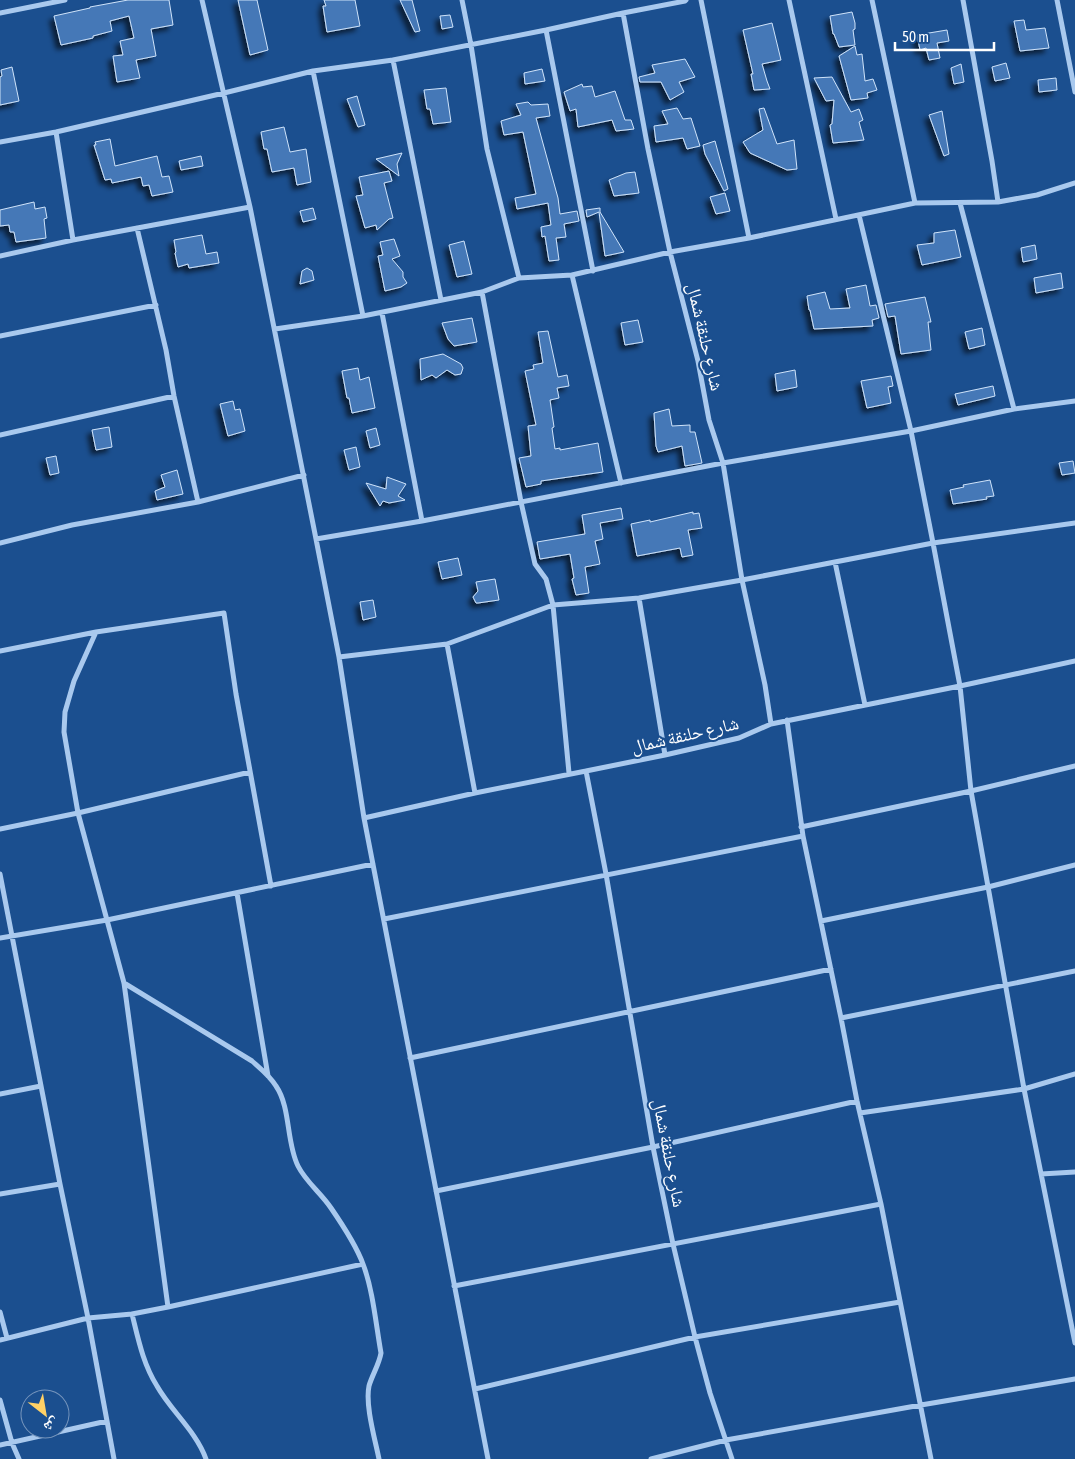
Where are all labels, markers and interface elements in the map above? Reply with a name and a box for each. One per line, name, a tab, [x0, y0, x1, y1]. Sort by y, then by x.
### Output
scale bar	[895, 20, 994, 52]
text: 50 m	[902, 28, 929, 45]
street label: شارع حلنقة شمال	[682, 281, 728, 393]
street label: شارع حلنقة شمال	[629, 712, 741, 758]
street label: شارع حلنقة شمال	[648, 1097, 690, 1209]
north arrow	[20, 1389, 70, 1439]
text: ش	[41, 1414, 62, 1436]

